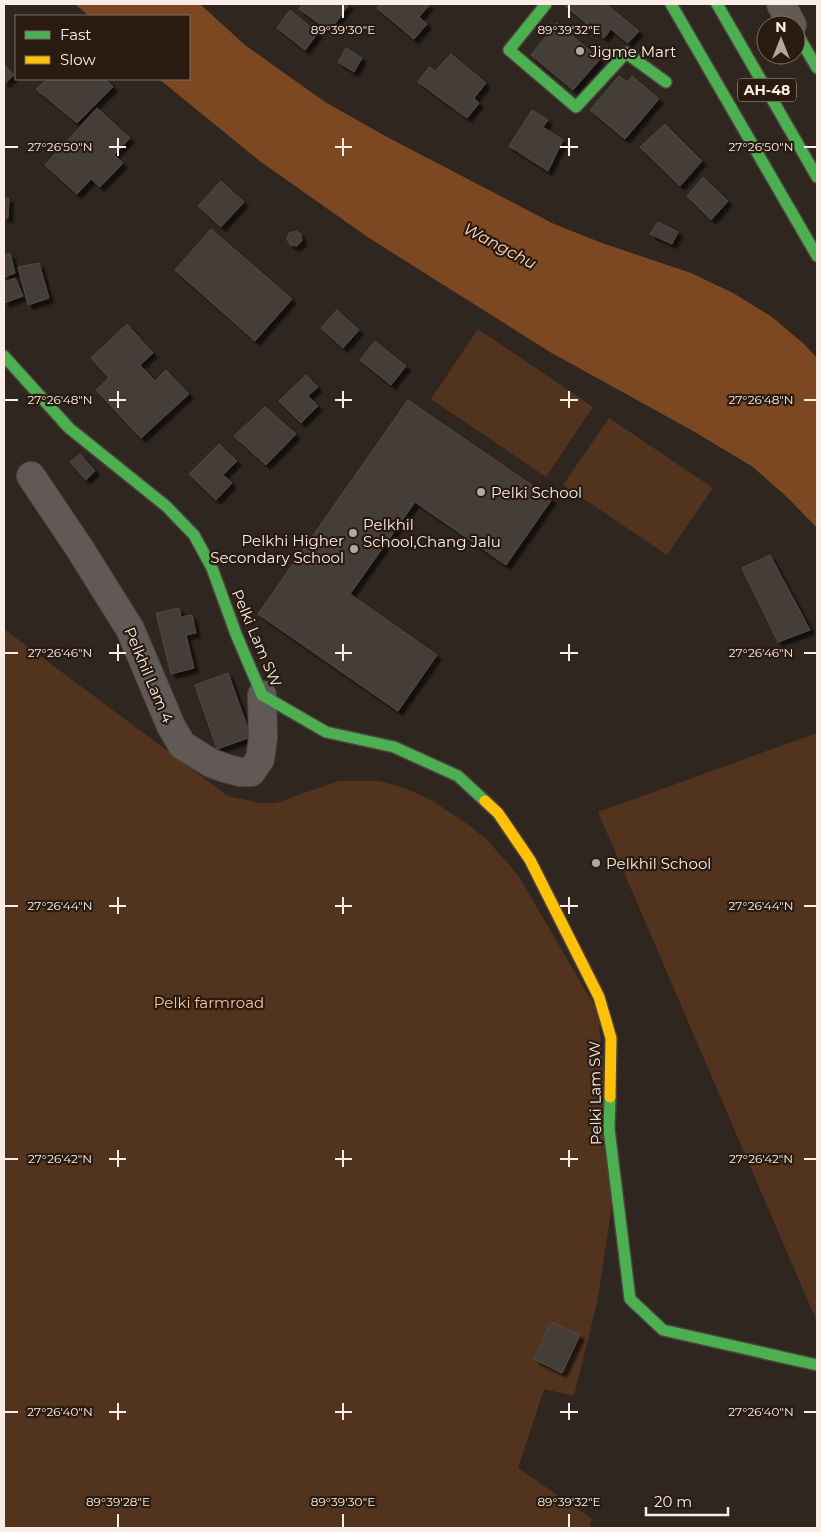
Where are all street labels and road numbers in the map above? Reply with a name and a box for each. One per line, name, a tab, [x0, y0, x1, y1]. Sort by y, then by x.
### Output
road number: AH-48	[738, 78, 796, 102]
street label: Pelki Lam SW	[228, 586, 286, 690]
street label: Pelkhil Lam 4	[120, 624, 178, 726]
street label: Pelki Lam SW	[585, 1040, 605, 1145]

